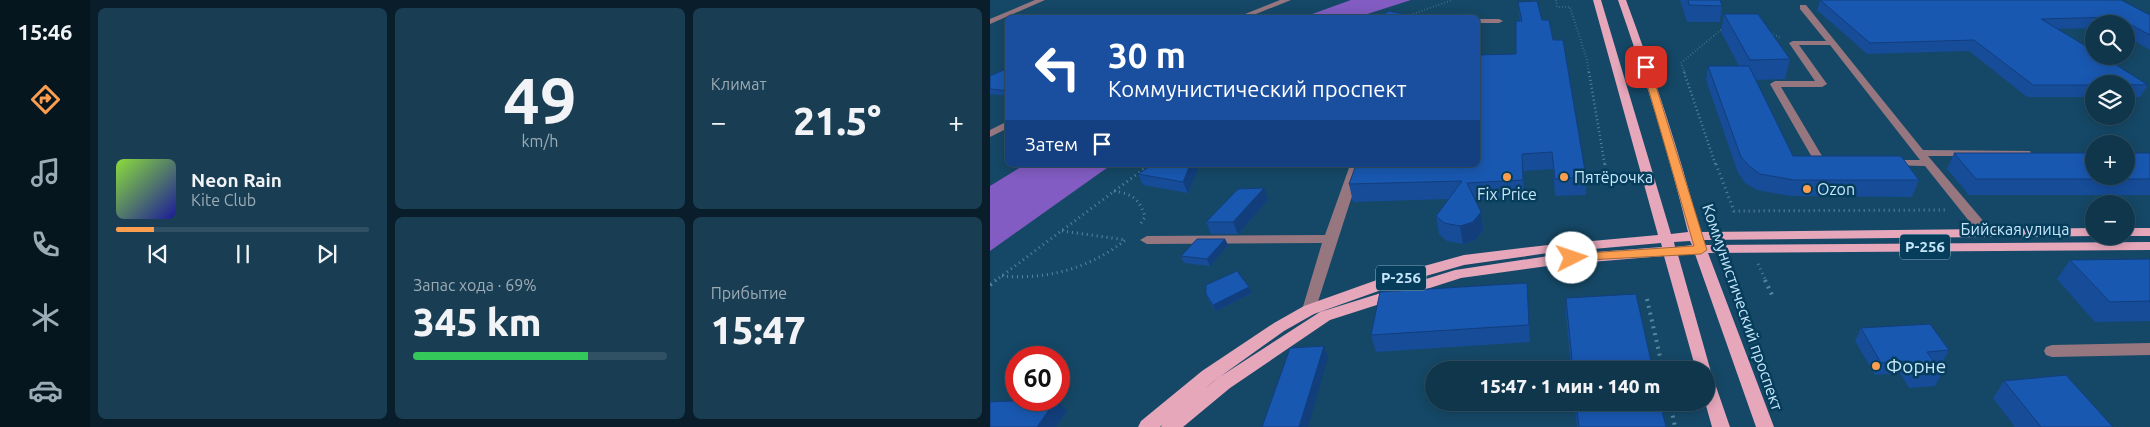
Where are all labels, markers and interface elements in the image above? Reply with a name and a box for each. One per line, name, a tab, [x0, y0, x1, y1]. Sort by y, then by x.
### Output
map controls	[2085, 15, 2135, 245]
button: search	[2085, 15, 2135, 65]
text: 15:46	[17, 19, 73, 44]
icon: left	[1025, 35, 1090, 100]
text: 30 m	[1108, 35, 1186, 75]
pin	[1625, 46, 1667, 88]
icon: arrive	[1632, 53, 1660, 81]
text: 49	[503, 63, 577, 136]
text: Климат	[711, 75, 767, 93]
button: layers	[2085, 75, 2135, 125]
text: Коммунистический проспект	[1108, 76, 1407, 101]
icon: directions	[28, 82, 63, 117]
text: 21.5°	[794, 100, 881, 142]
text: −	[711, 106, 726, 137]
text: +	[948, 106, 964, 137]
icon: arrive	[1088, 130, 1116, 158]
text: km/h	[522, 132, 558, 150]
text: Затем	[1025, 133, 1078, 155]
button: +	[2085, 135, 2135, 185]
icon: music	[28, 155, 63, 190]
place label: Пятёрочка	[1574, 168, 1653, 186]
text: Neon Rain	[191, 169, 282, 191]
marker: Fix Price	[1501, 171, 1513, 183]
marker: Пятёрочка	[1558, 171, 1570, 183]
place label: Ozon	[1817, 180, 1855, 198]
marker: Ozon	[1801, 183, 1813, 195]
place label: Fix Price	[1477, 185, 1537, 203]
text: Kite Club	[191, 191, 256, 209]
button: −	[2085, 195, 2135, 245]
street label: Коммунистический проспект	[1699, 201, 1787, 413]
street label: Бийская улица	[1961, 220, 2069, 238]
icon: phone	[28, 227, 63, 262]
position arrow	[1545, 231, 1597, 283]
road number: Р-256	[1900, 234, 1950, 260]
icon: previous	[144, 240, 172, 268]
icon: pause	[229, 240, 257, 268]
icon: next	[313, 240, 341, 268]
road number: Р-256	[1376, 266, 1426, 290]
text: Запас хода · 69%	[413, 276, 537, 294]
text: Прибытие	[711, 284, 787, 302]
icon: climate	[28, 300, 63, 335]
text: 345 km	[413, 301, 542, 343]
text: 15:47	[711, 309, 806, 351]
speed limit sign: 60	[1005, 346, 1070, 411]
place label: Форне	[1886, 355, 1946, 377]
marker: Форне	[1870, 360, 1882, 372]
icon: car	[28, 373, 63, 408]
text: 15:47 · 1 мин · 140 m	[1480, 375, 1660, 397]

